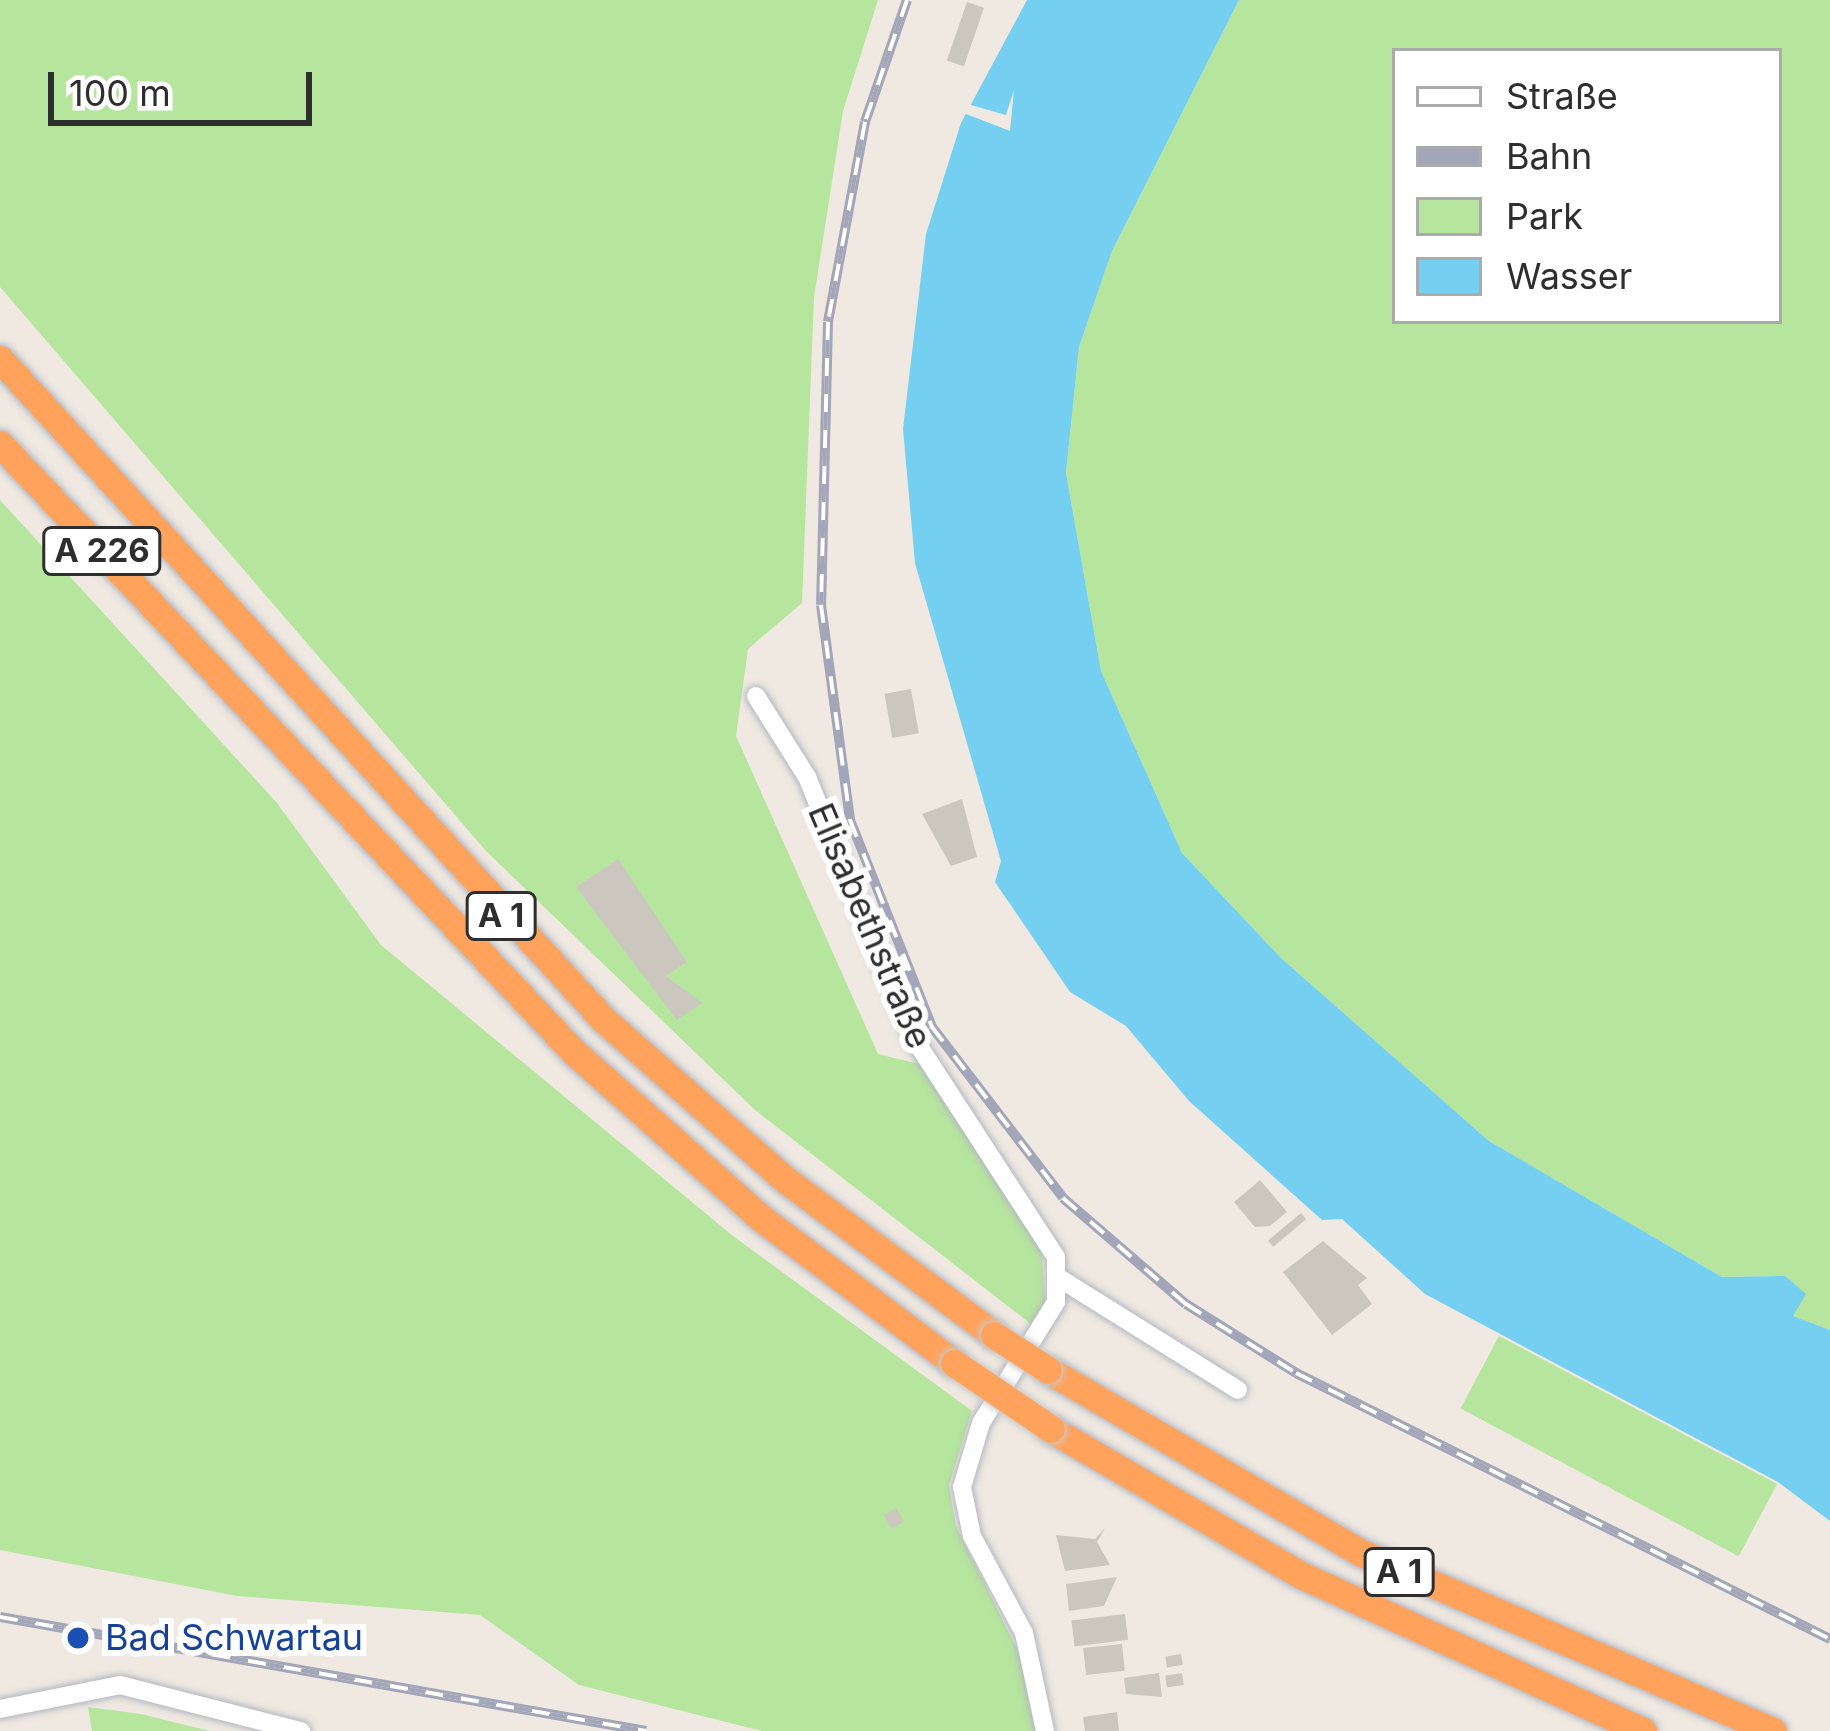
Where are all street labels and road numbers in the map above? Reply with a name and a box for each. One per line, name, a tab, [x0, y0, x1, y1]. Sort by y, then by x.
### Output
road number: A 226	[42, 524, 162, 578]
street label: Elisabethstraße	[799, 797, 941, 1055]
road number: A 1	[465, 889, 537, 943]
road number: A 1	[1363, 1545, 1435, 1599]

